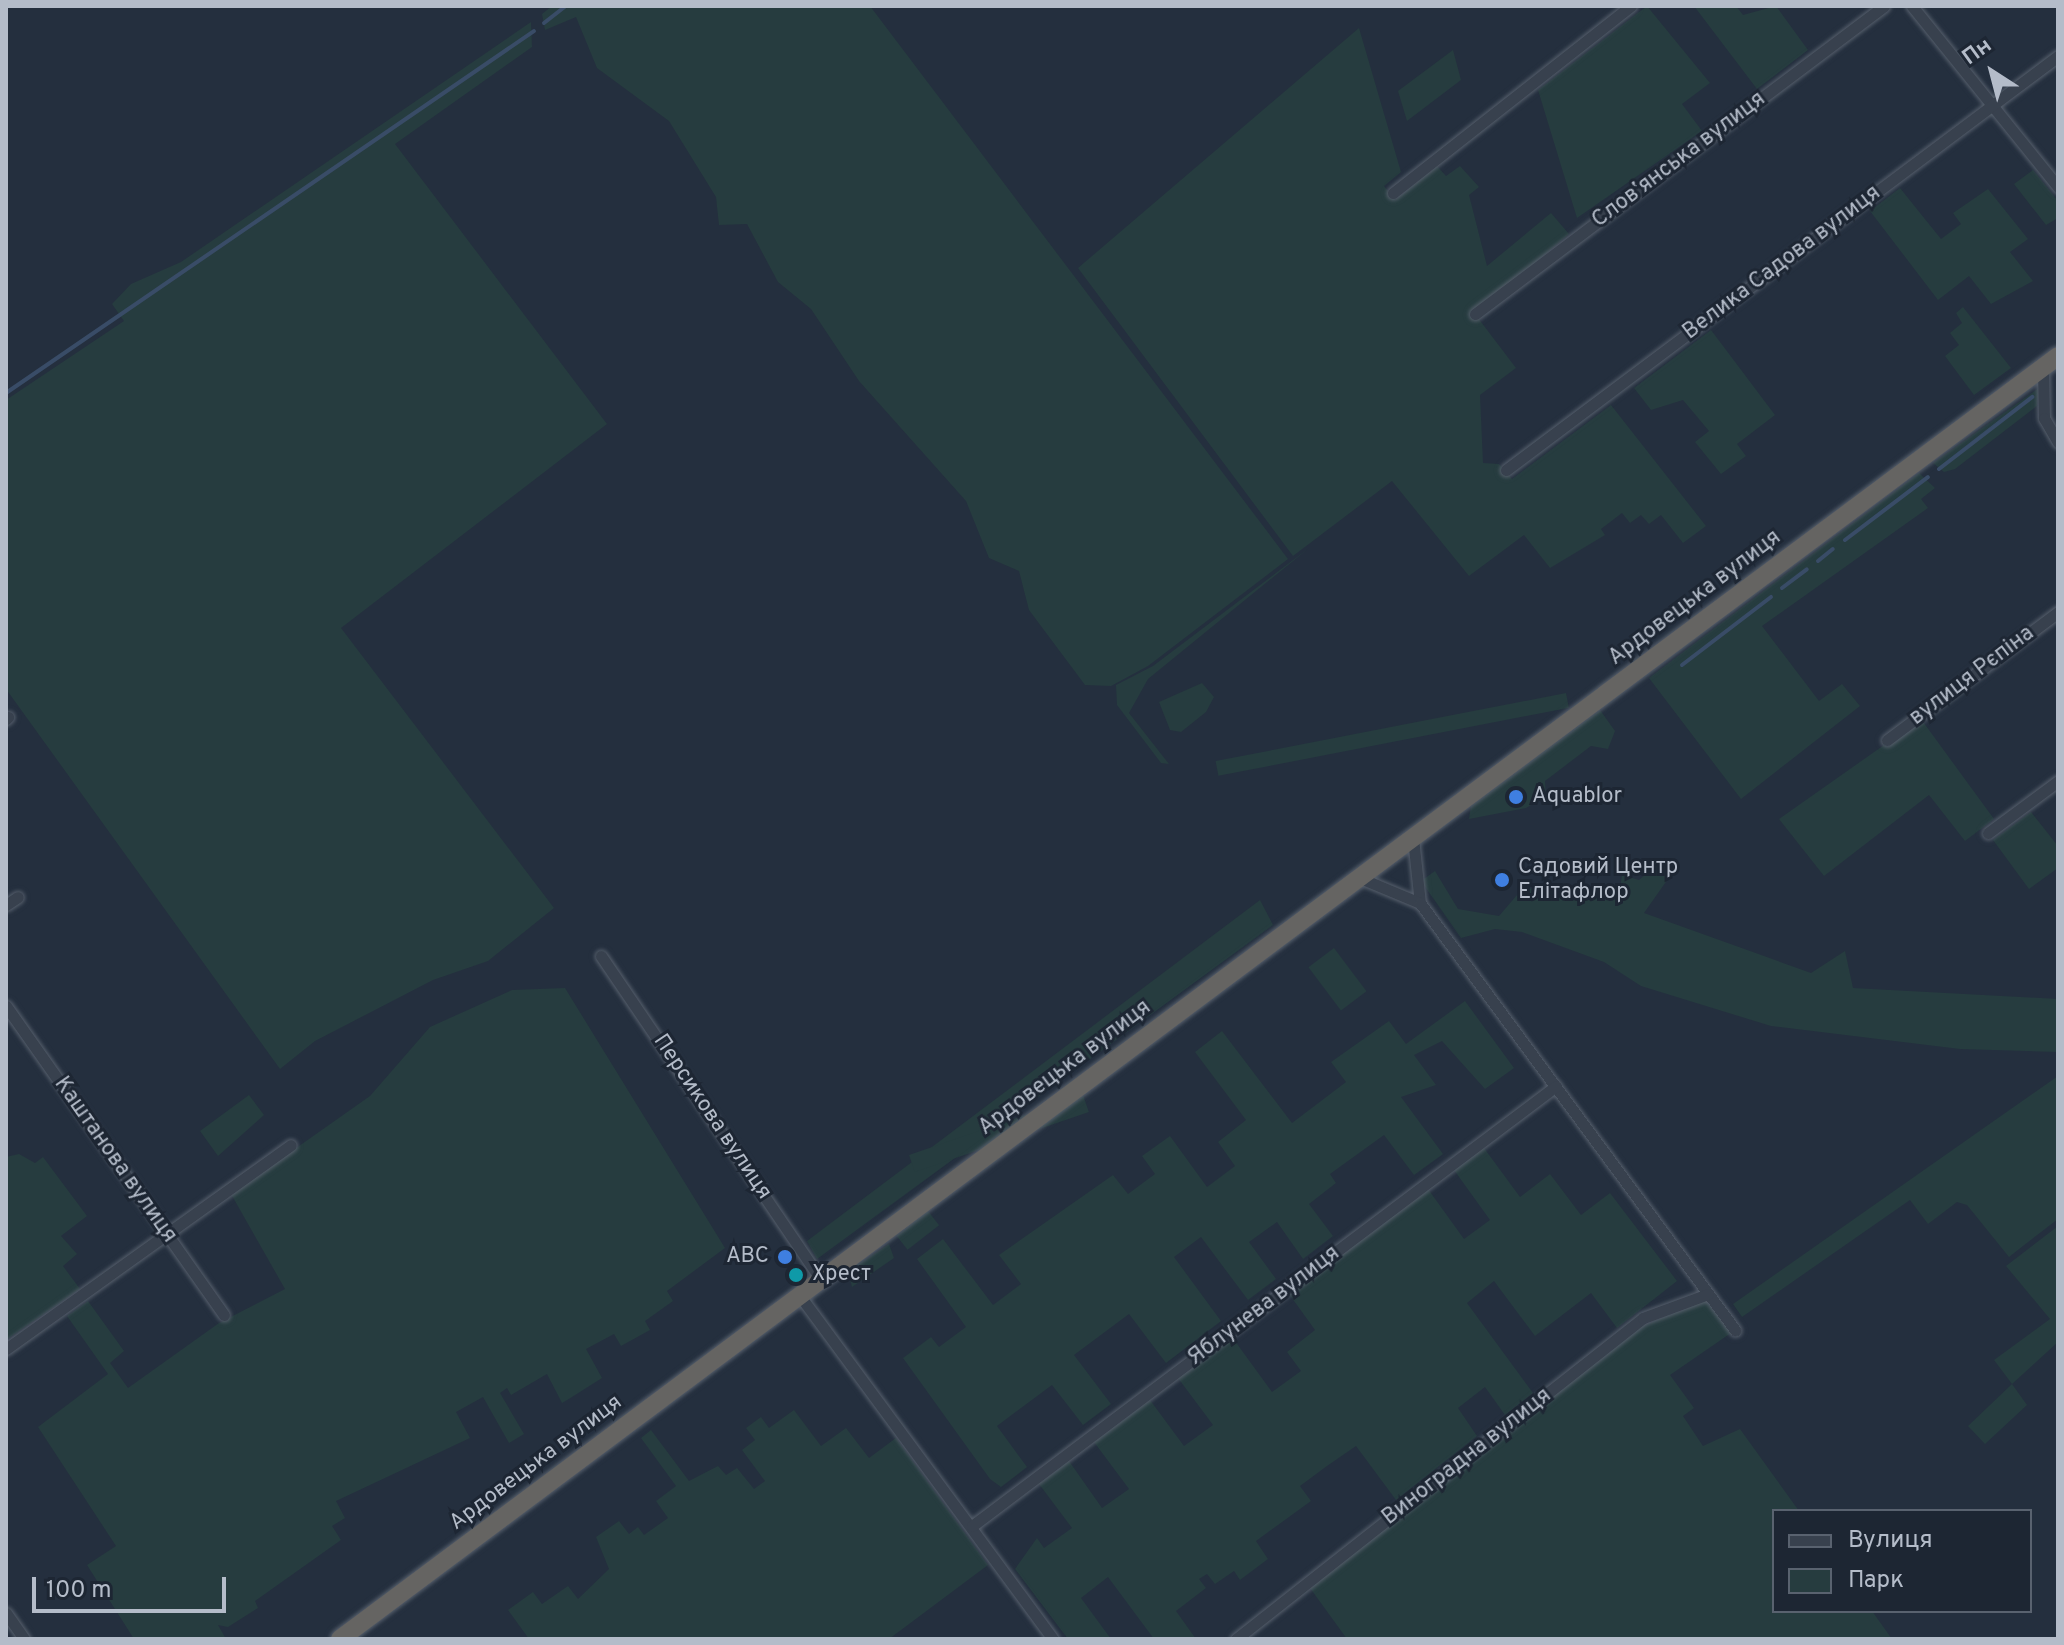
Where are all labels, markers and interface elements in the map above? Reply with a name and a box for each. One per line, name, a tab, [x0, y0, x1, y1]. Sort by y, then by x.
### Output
north arrow	[1952, 32, 2032, 112]
text: Пн	[1958, 33, 1998, 72]
street label: Словʼянська вулиця	[1587, 86, 1771, 234]
street label: Велика Садова вулиця	[1678, 180, 1886, 346]
street label: Ардовецька вулиця	[1604, 525, 1786, 671]
street label: вулиця Рєпіна	[1905, 621, 2039, 731]
place label: Aquablor	[1532, 784, 1622, 810]
marker: Aquablor	[1507, 788, 1525, 806]
place label: Садовий Центр Елітафлор	[1518, 854, 1678, 906]
marker: Садовий Центр Елітафлор	[1493, 871, 1511, 889]
street label: Ардовецька вулиця	[974, 995, 1156, 1141]
street label: Персикова вулиця	[647, 1029, 777, 1205]
street label: Каштанова вулиця	[48, 1072, 182, 1248]
street label: Яблунева вулиця	[1183, 1240, 1345, 1372]
place label: ABC	[726, 1244, 769, 1270]
marker: ABC	[776, 1248, 794, 1266]
place label: Хрест	[812, 1262, 871, 1288]
marker: Хрест	[787, 1266, 805, 1284]
street label: Виноградна вулиця	[1377, 1383, 1557, 1531]
street label: Ардовецька вулиця	[445, 1390, 627, 1536]
legend	[1772, 1509, 2032, 1613]
text: Вулиця	[1848, 1526, 1932, 1556]
scale bar	[36, 1561, 230, 1611]
text: Парк	[1848, 1566, 1904, 1596]
text: 100 m	[46, 1576, 112, 1606]

